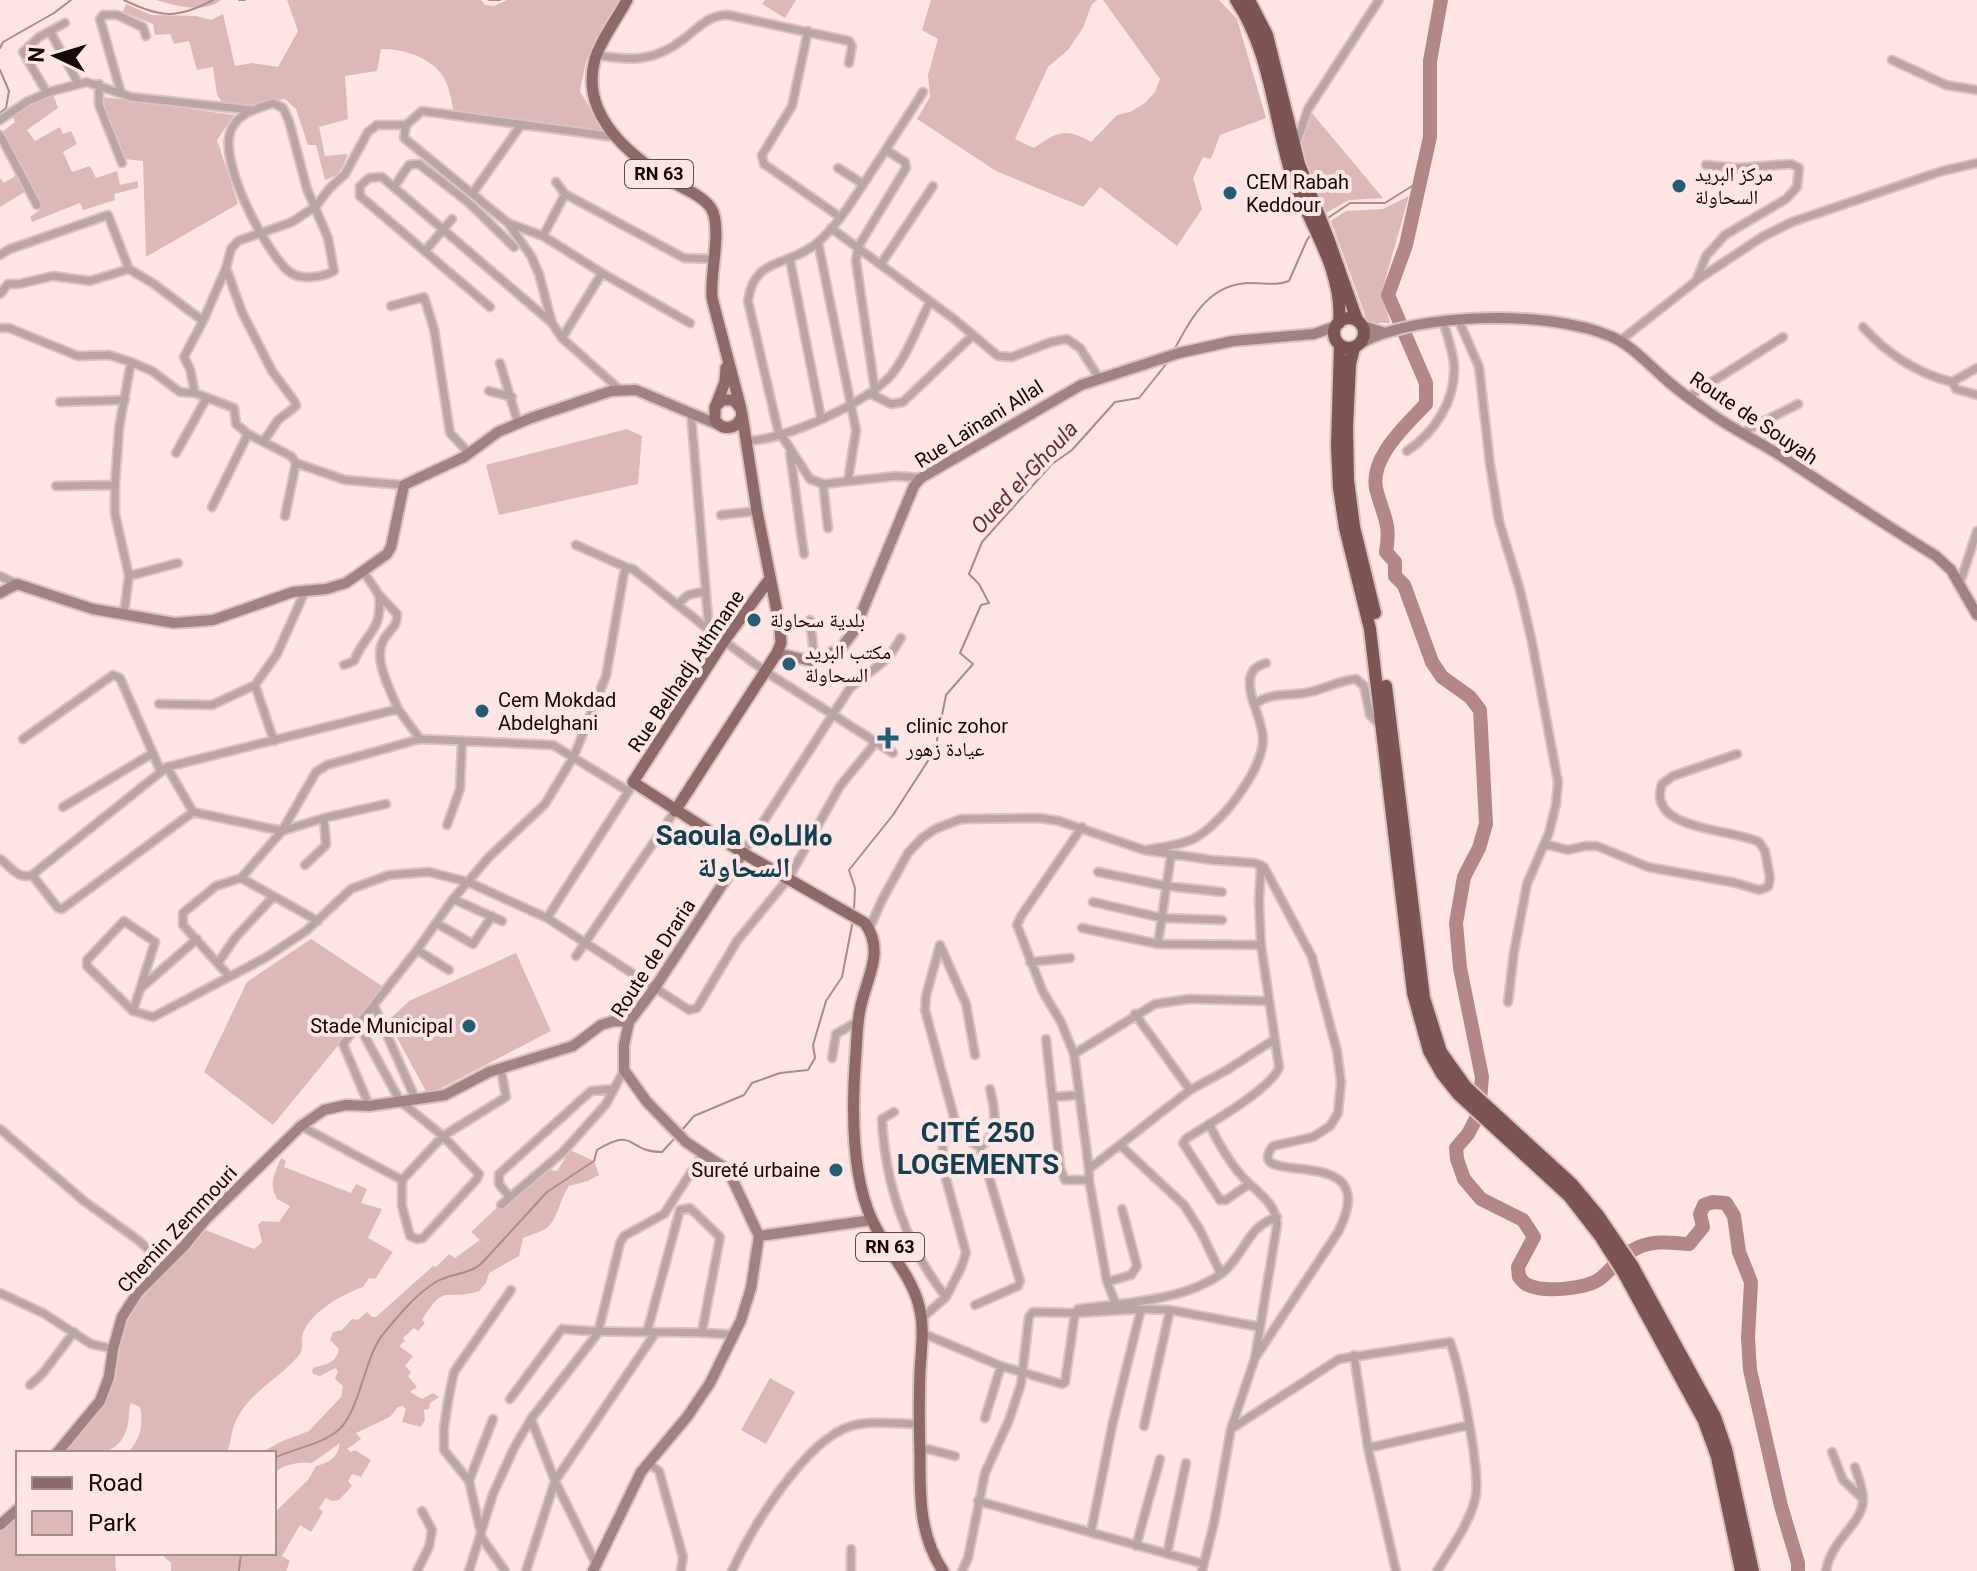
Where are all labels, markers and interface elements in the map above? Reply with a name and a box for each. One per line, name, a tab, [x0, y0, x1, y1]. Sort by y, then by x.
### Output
north arrow	[16, 16, 96, 96]
text: N	[24, 46, 50, 63]
road number: RN 63	[625, 160, 693, 188]
place label: مركز البريد السحاولة	[1695, 162, 1773, 209]
place label: CEM Rabah Keddour	[1246, 170, 1349, 217]
marker: مركز البريد السحاولة	[1670, 177, 1688, 195]
marker: CEM Rabah Keddour	[1221, 184, 1239, 202]
street label: Route de Souyah	[1685, 366, 1823, 470]
street label: Rue Laïnani Allal	[910, 375, 1048, 473]
water label: Oued el-Ghoula	[966, 416, 1083, 539]
street label: Rue Belhadj Athmane	[623, 585, 749, 757]
place label: بلدية سحاولة	[770, 608, 865, 632]
marker: بلدية سحاولة	[745, 611, 763, 629]
place label: مكتب البريد السحاولة	[805, 640, 891, 687]
marker: مكتب البريد السحاولة	[780, 655, 798, 673]
place label: Cem Mokdad Abdelghani	[498, 688, 616, 735]
marker: Cem Mokdad Abdelghani	[473, 702, 491, 720]
place label: clinic zohor عيادة زهور	[905, 714, 1008, 761]
marker: clinic zohor عيادة زهور	[877, 727, 899, 749]
district label: Saoula ⵙⴰⵡⵍⴰ السحاولة	[655, 819, 833, 884]
street label: Route de Draria	[606, 894, 700, 1022]
place label: Stade Municipal	[310, 1014, 453, 1038]
marker: Stade Municipal	[460, 1017, 478, 1035]
district label: CITÉ 250 LOGEMENTS	[897, 1116, 1059, 1181]
place label: Sureté urbaine	[691, 1158, 820, 1182]
street label: Chemin Zemmouri	[112, 1161, 242, 1297]
marker: Sureté urbaine	[827, 1161, 845, 1179]
road number: RN 63	[856, 1233, 924, 1261]
legend	[16, 1451, 276, 1555]
text: Road	[88, 1469, 143, 1497]
text: Park	[88, 1509, 137, 1537]

